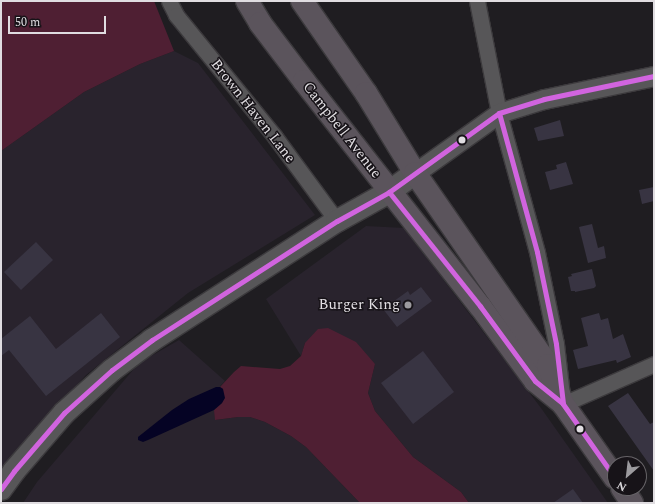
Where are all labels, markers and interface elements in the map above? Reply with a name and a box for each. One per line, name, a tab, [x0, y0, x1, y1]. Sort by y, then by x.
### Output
scale bar	[10, 8, 108, 34]
text: 50 m	[15, 13, 40, 32]
street label: Brown Haven Lane	[207, 55, 299, 167]
street label: Campbell Avenue	[299, 78, 385, 182]
unlabelled marker	[457, 135, 467, 145]
place label: Burger King	[319, 296, 400, 314]
marker: Burger King	[403, 300, 413, 310]
unlabelled marker	[575, 424, 585, 434]
north arrow	[607, 456, 647, 496]
text: N	[614, 477, 630, 496]

